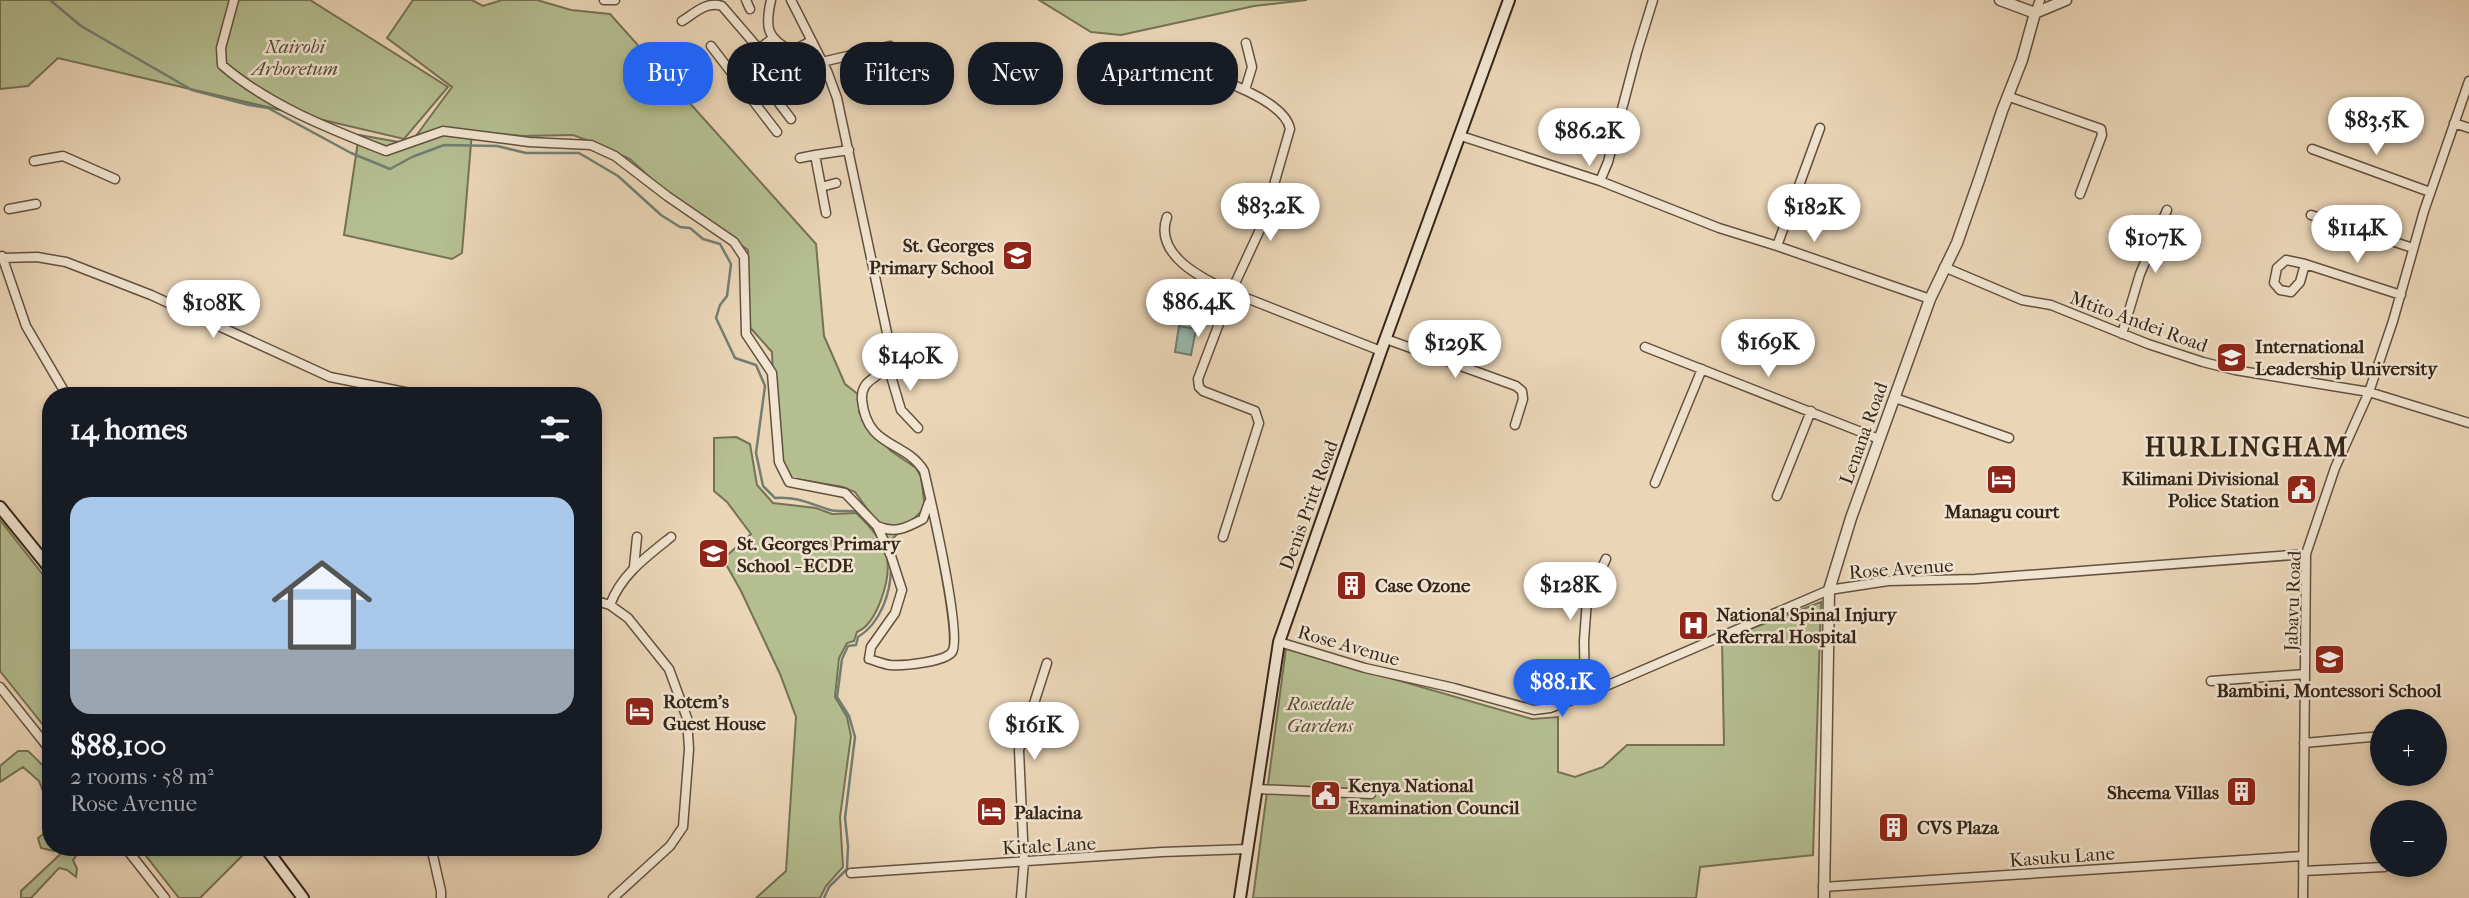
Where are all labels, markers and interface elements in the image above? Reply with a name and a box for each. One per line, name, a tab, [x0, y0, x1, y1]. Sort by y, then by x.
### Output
park label: Nairobi Arboretum	[250, 36, 338, 80]
chip: Buy	[623, 42, 713, 105]
chip: Rent	[727, 42, 826, 105]
chip: Filters	[840, 42, 954, 105]
chip: New	[968, 42, 1063, 105]
chip: Apartment	[1077, 42, 1238, 105]
pin: $83.5K	[2319, 97, 2433, 157]
text: $83.5K	[2344, 106, 2408, 133]
pin: $86.2K	[1532, 108, 1646, 168]
text: $86.2K	[1554, 117, 1624, 144]
pin: $83.2K	[1213, 184, 1327, 243]
pin: $182K	[1765, 184, 1863, 244]
text: $83.2K	[1237, 192, 1303, 219]
text: $182K	[1784, 193, 1844, 220]
pin: $114K	[2308, 205, 2406, 265]
text: $114K	[2327, 214, 2387, 241]
pin: $107K	[2106, 216, 2204, 275]
text: $107K	[2124, 224, 2186, 251]
place label: St. Georges Primary School	[869, 235, 995, 279]
school or university icon: St. Georges Primary School	[1000, 239, 1034, 273]
pin: $108K	[164, 280, 262, 340]
pin: $86.4K	[1141, 280, 1255, 339]
street label: Mtito Andei Road	[2067, 287, 2211, 357]
text: $86.4K	[1162, 288, 1234, 315]
text: $108K	[182, 289, 244, 316]
pin: $129K	[1406, 320, 1504, 380]
pin: $169K	[1719, 320, 1817, 379]
text: $169K	[1737, 328, 1799, 355]
text: $129K	[1424, 329, 1486, 356]
pin: $140K	[861, 334, 959, 393]
place label: International Leadership University	[2255, 336, 2438, 380]
school or university icon: International Leadership University	[2215, 340, 2249, 374]
text: $140K	[878, 342, 942, 369]
street label: Lenana Road	[1835, 379, 1893, 487]
icon: filters	[536, 410, 574, 448]
text: 14 homes	[70, 412, 187, 447]
district label: HURLINGHAM	[2145, 432, 2349, 463]
street label: Denis Pritt Road	[1275, 437, 1343, 573]
hotel icon: Managu court	[1985, 463, 2019, 497]
place label: Kilimani Divisional Police Station	[2121, 468, 2280, 512]
public building icon: Kilimani Divisional Police Station	[2285, 472, 2319, 506]
place label: Managu court	[1944, 501, 2060, 523]
place label: St. Georges Primary School - ECDE	[737, 533, 901, 577]
school or university icon: St. Georges Primary School - ECDE	[697, 537, 731, 571]
icon: home	[259, 542, 385, 668]
street label: Jabavu Road	[2280, 550, 2306, 654]
street label: Rose Avenue	[1848, 554, 1954, 584]
pin: $128K	[1521, 562, 1619, 622]
building icon: Case Ozone	[1335, 568, 1369, 602]
text: $128K	[1540, 571, 1600, 598]
place label: Case Ozone	[1375, 575, 1471, 597]
place label: National Spinal Injury Referral Hospital	[1716, 604, 1898, 648]
hospital icon: National Spinal Injury Referral Hospital	[1676, 608, 1710, 642]
street label: Rose Avenue	[1295, 621, 1402, 671]
school or university icon: Bambini, Montessori School	[2312, 642, 2346, 676]
pin: $88.1K	[1505, 660, 1619, 719]
text: $88.1K	[1529, 668, 1595, 695]
place label: Bambini, Montessori School	[2216, 680, 2442, 702]
place label: Rotem's Guest House	[663, 691, 766, 735]
park label: Rosedale Gardens	[1284, 693, 1355, 737]
hotel icon: Rotem's Guest House	[623, 695, 657, 729]
pin: $161K	[985, 702, 1083, 762]
map controls	[2370, 709, 2447, 877]
button: +	[2370, 709, 2447, 786]
text: $161K	[1005, 711, 1063, 738]
text: $88,100	[70, 728, 167, 763]
text: 2 rooms · 58 m²	[70, 763, 214, 790]
place label: Kenya National Examination Council	[1348, 775, 1520, 819]
building icon: Sheema Villas	[2225, 775, 2259, 809]
public building icon: Kenya National Examination Council	[1308, 779, 1342, 813]
place label: Sheema Villas	[2107, 782, 2219, 804]
text: Rose Avenue	[70, 790, 197, 817]
hotel icon: Palacina	[974, 795, 1008, 829]
button: −	[2370, 800, 2447, 877]
place label: Palacina	[1014, 802, 1083, 824]
building icon: CVS Plaza	[1877, 810, 1911, 844]
place label: CVS Plaza	[1917, 817, 2000, 839]
street label: Kitale Lane	[1001, 833, 1097, 859]
street label: Kasuku Lane	[2009, 842, 2116, 872]

